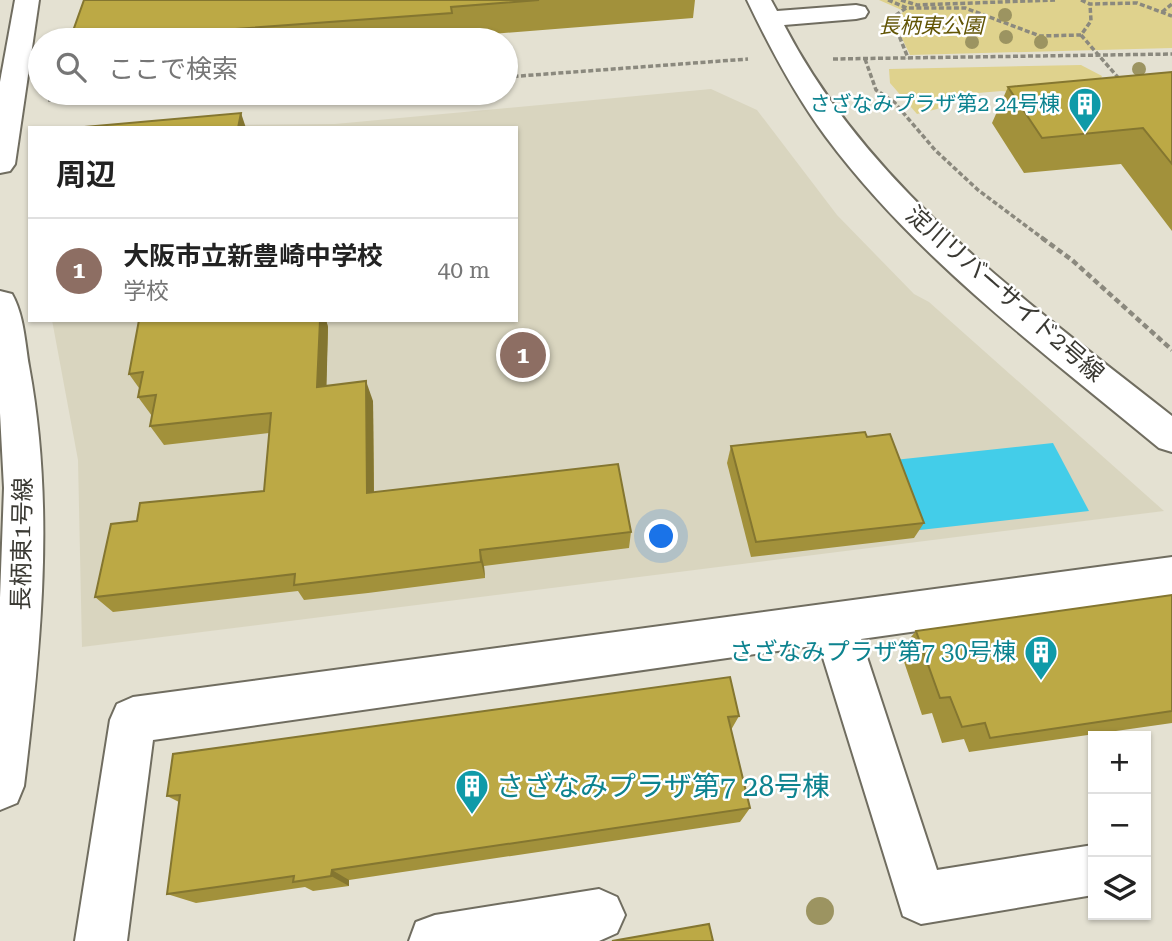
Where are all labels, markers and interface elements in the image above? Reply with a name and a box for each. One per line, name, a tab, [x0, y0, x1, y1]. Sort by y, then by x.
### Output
park label: 長柄東公園	[879, 14, 986, 38]
search box	[28, 28, 518, 105]
icon: search	[52, 48, 90, 86]
text: ここで検索	[108, 54, 238, 84]
building icon: さざなみプラザ第2 24号棟	[1066, 85, 1104, 134]
place label: さざなみプラザ第2 24号棟	[809, 92, 1060, 116]
text: 周辺	[56, 157, 116, 192]
street label: 淀川リバーサイド2号線	[900, 200, 1110, 388]
text: 大阪市立新豊崎中学校	[123, 241, 383, 271]
text: 1	[73, 257, 85, 284]
text: 40 m	[437, 257, 490, 284]
text: 学校	[123, 278, 169, 305]
pin: 1	[500, 329, 546, 381]
street label: 長柄東1号線	[7, 477, 37, 611]
your location	[644, 519, 678, 553]
building icon: さざなみプラザ第7 30号棟	[1022, 633, 1060, 682]
place label: さざなみプラザ第7 30号棟	[730, 638, 1016, 666]
map controls	[1088, 731, 1151, 920]
button: +	[1088, 731, 1151, 794]
building icon: さざなみプラザ第7 28号棟	[453, 767, 491, 816]
place label: さざなみプラザ第7 28号棟	[496, 770, 830, 803]
button: −	[1088, 794, 1151, 857]
button: layers	[1088, 857, 1151, 920]

